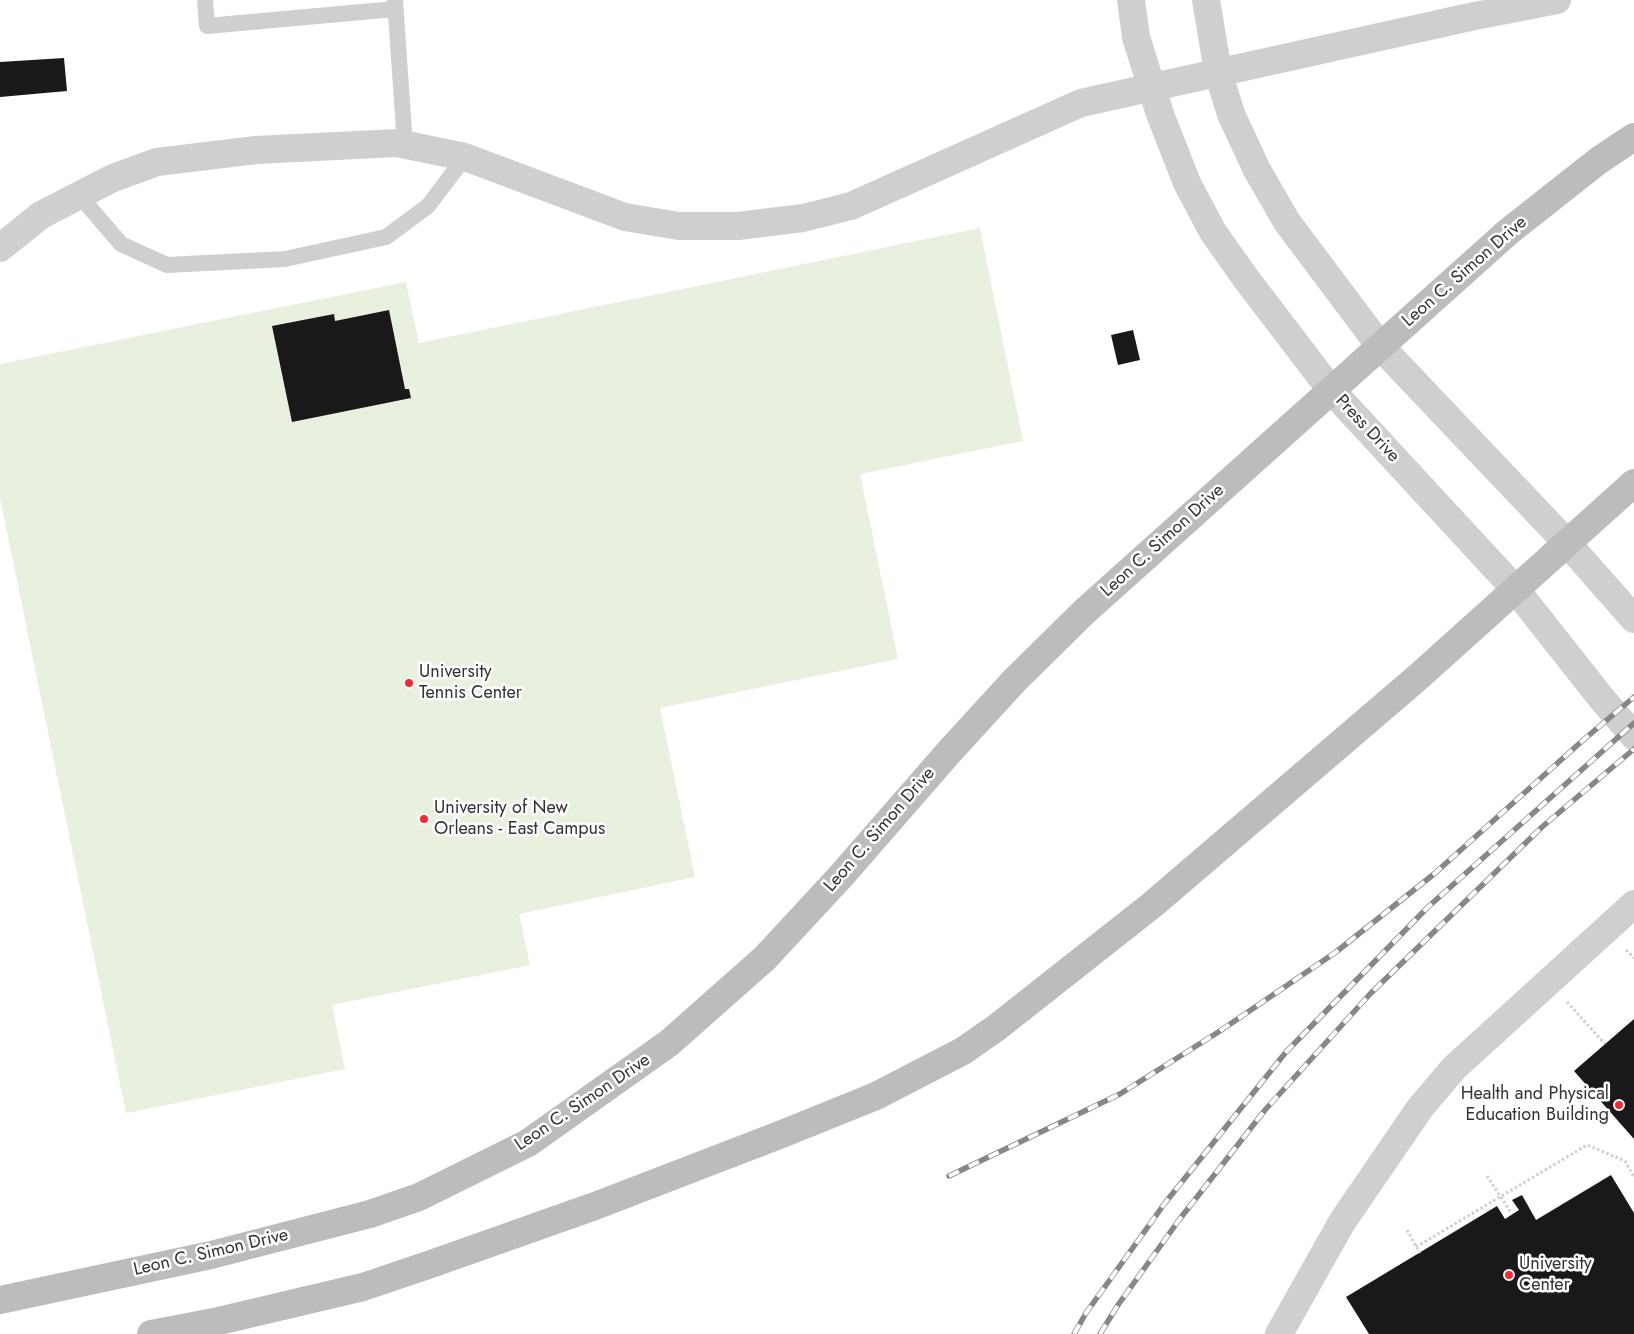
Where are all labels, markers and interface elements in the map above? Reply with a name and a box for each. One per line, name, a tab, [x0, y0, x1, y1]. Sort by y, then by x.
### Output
street label: Leon C. Simon Drive	[1398, 212, 1532, 332]
street label: Press Drive	[1330, 391, 1404, 467]
street label: Leon C. Simon Drive	[1097, 480, 1229, 602]
place label: University Tennis Center	[419, 662, 522, 704]
marker: University Tennis Center	[403, 677, 415, 689]
street label: Leon C. Simon Drive	[820, 763, 940, 897]
place label: University of New Orleans - East Campus	[434, 798, 605, 841]
marker: University of New Orleans - East Campus	[418, 813, 430, 825]
street label: Leon C. Simon Drive	[511, 1050, 655, 1156]
place label: Health and Physical Education Building	[1461, 1084, 1609, 1126]
marker: Health and Physical Education Building	[1613, 1099, 1625, 1111]
street label: Leon C. Simon Drive	[132, 1225, 290, 1281]
place label: University Center	[1519, 1254, 1592, 1296]
marker: University Center	[1503, 1269, 1515, 1281]

